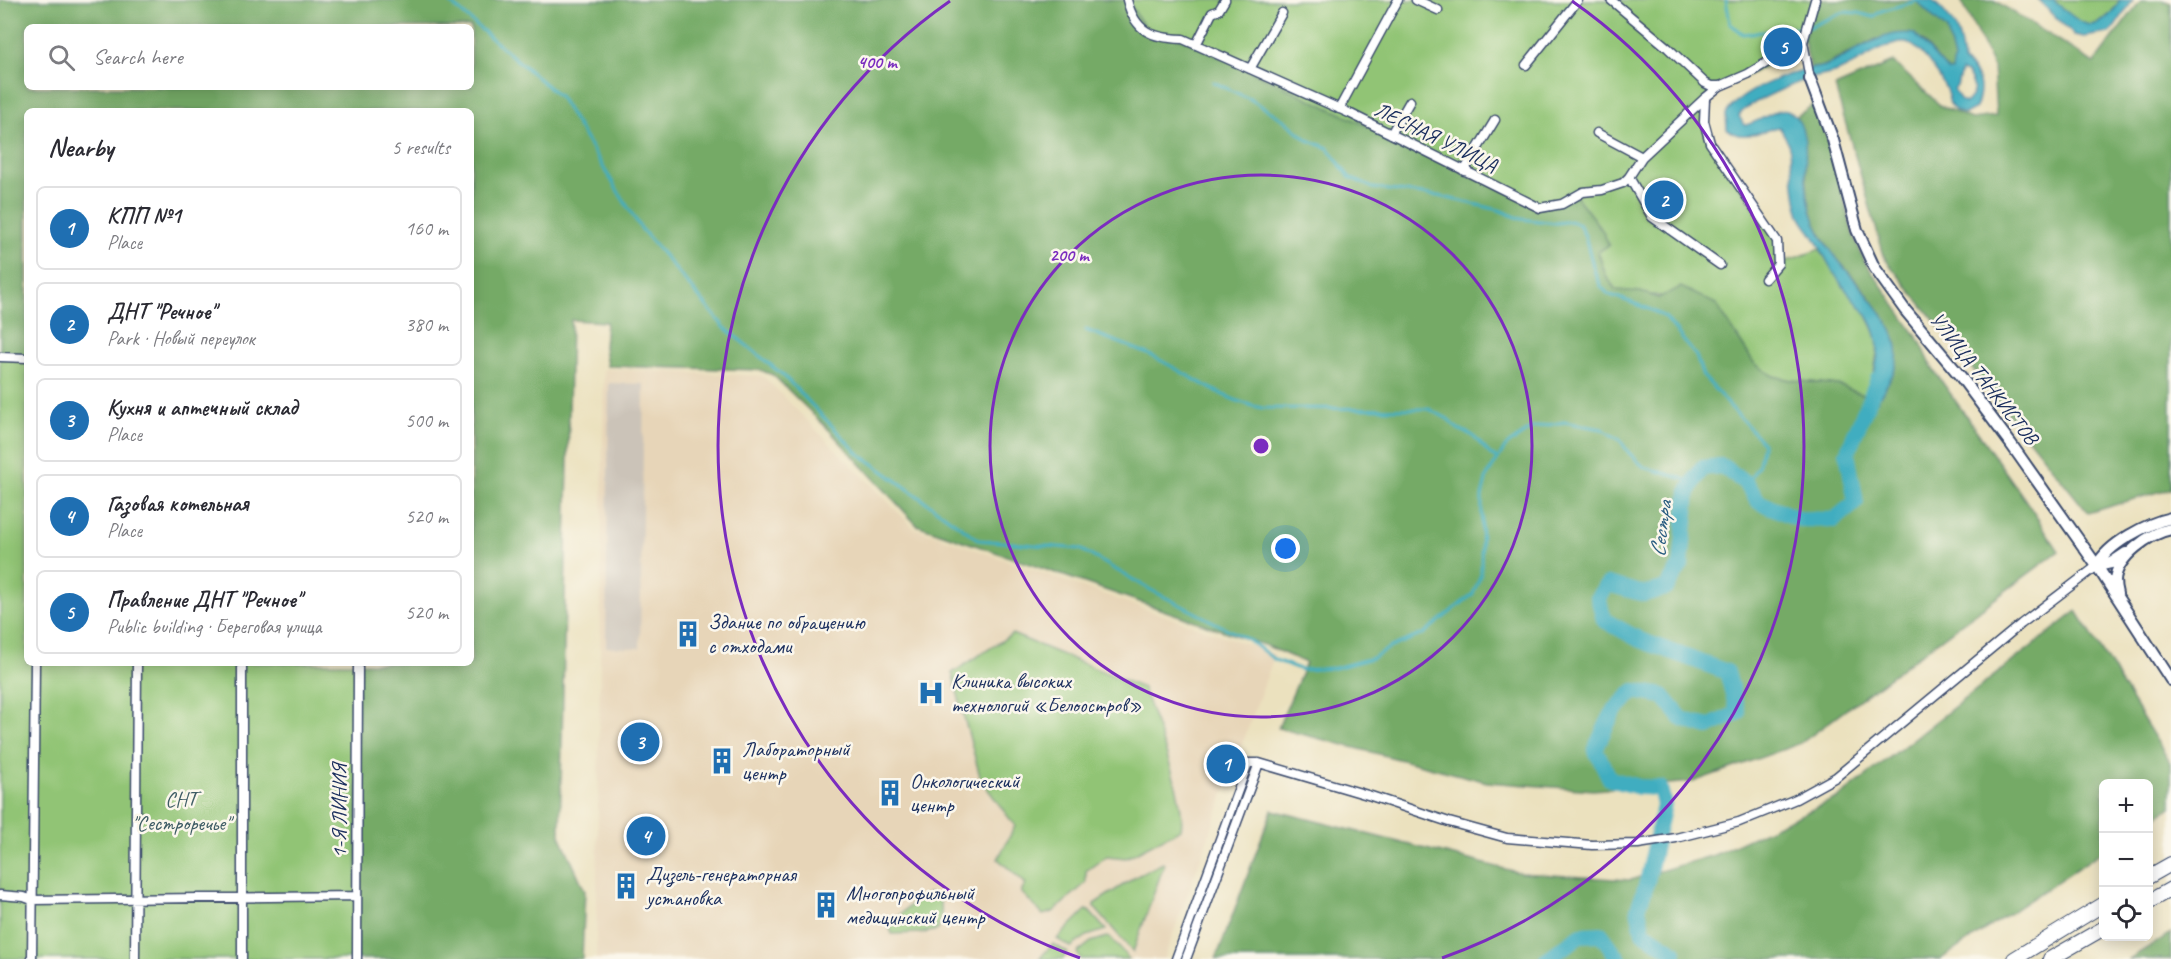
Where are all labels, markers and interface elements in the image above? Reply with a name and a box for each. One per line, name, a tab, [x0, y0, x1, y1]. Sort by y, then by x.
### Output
search box	[24, 24, 474, 90]
pin: 5	[1764, 24, 1802, 70]
icon: search	[45, 41, 78, 74]
text: Search here	[93, 43, 183, 71]
text: 400 m	[858, 51, 898, 73]
street label: ЛЕСНАЯ УЛИЦА	[1370, 96, 1502, 178]
text: Nearby	[48, 131, 113, 164]
text: 5 results	[391, 135, 450, 160]
pin: 2	[1644, 178, 1684, 222]
text: КПП №1	[107, 202, 181, 230]
text: 1	[65, 216, 74, 241]
text: 160 m	[405, 216, 448, 241]
text: Place	[107, 230, 142, 255]
text: 200 m	[1050, 244, 1090, 266]
text: ДНТ "Речное"	[107, 298, 216, 326]
street label: УЛИЦА ТАНКИСТОВ	[1924, 307, 2046, 452]
text: 2	[65, 312, 74, 337]
text: 380 m	[405, 312, 448, 337]
text: Park · Новый переулок	[107, 326, 255, 351]
text: Кухня и аптечный склад	[107, 394, 297, 422]
text: 3	[65, 408, 74, 433]
text: 500 m	[405, 408, 448, 433]
text: Place	[107, 422, 142, 447]
centre of rings	[1251, 436, 1271, 456]
text: Газовая котельная	[107, 490, 249, 518]
water label: Сестра	[1643, 497, 1679, 559]
text: 4	[65, 504, 74, 529]
text: 520 m	[405, 504, 448, 529]
text: Place	[107, 518, 142, 543]
your location	[1271, 534, 1300, 563]
text: Правление ДНТ "Речное"	[107, 586, 301, 614]
text: 5	[65, 600, 74, 625]
text: 520 m	[405, 600, 448, 625]
place label: Здание по обращению с отходами	[708, 609, 866, 659]
text: Public building · Береговая улица	[107, 614, 322, 639]
building icon: Здание по обращению с отходами	[673, 619, 703, 649]
place label: Клиника высоких технологий «Белоостров»	[951, 668, 1142, 718]
hospital icon: Клиника высоких технологий «Белоостров»	[916, 678, 946, 708]
pin: 3	[620, 720, 660, 764]
place label: Лабораторный центр	[742, 736, 851, 786]
pin: 1	[1206, 742, 1246, 786]
building icon: Лабораторный центр	[707, 746, 737, 776]
street label: 1-Я ЛИНИЯ	[326, 760, 352, 858]
place label: Онкологический центр	[910, 768, 1021, 818]
building icon: Онкологический центр	[875, 778, 905, 808]
map controls	[2099, 779, 2153, 941]
button: +	[2099, 779, 2153, 833]
park label: СНТ "Сестроречье"	[132, 786, 234, 836]
pin: 4	[626, 814, 666, 858]
button: −	[2099, 833, 2153, 887]
place label: Дизель-генераторная установка	[644, 861, 798, 911]
building icon: Дизель-генераторная установка	[611, 871, 641, 901]
place label: Многопрофильный медицинский центр	[846, 880, 986, 930]
button: locate	[2099, 887, 2153, 941]
building icon: Многопрофильный медицинский центр	[811, 890, 841, 920]

